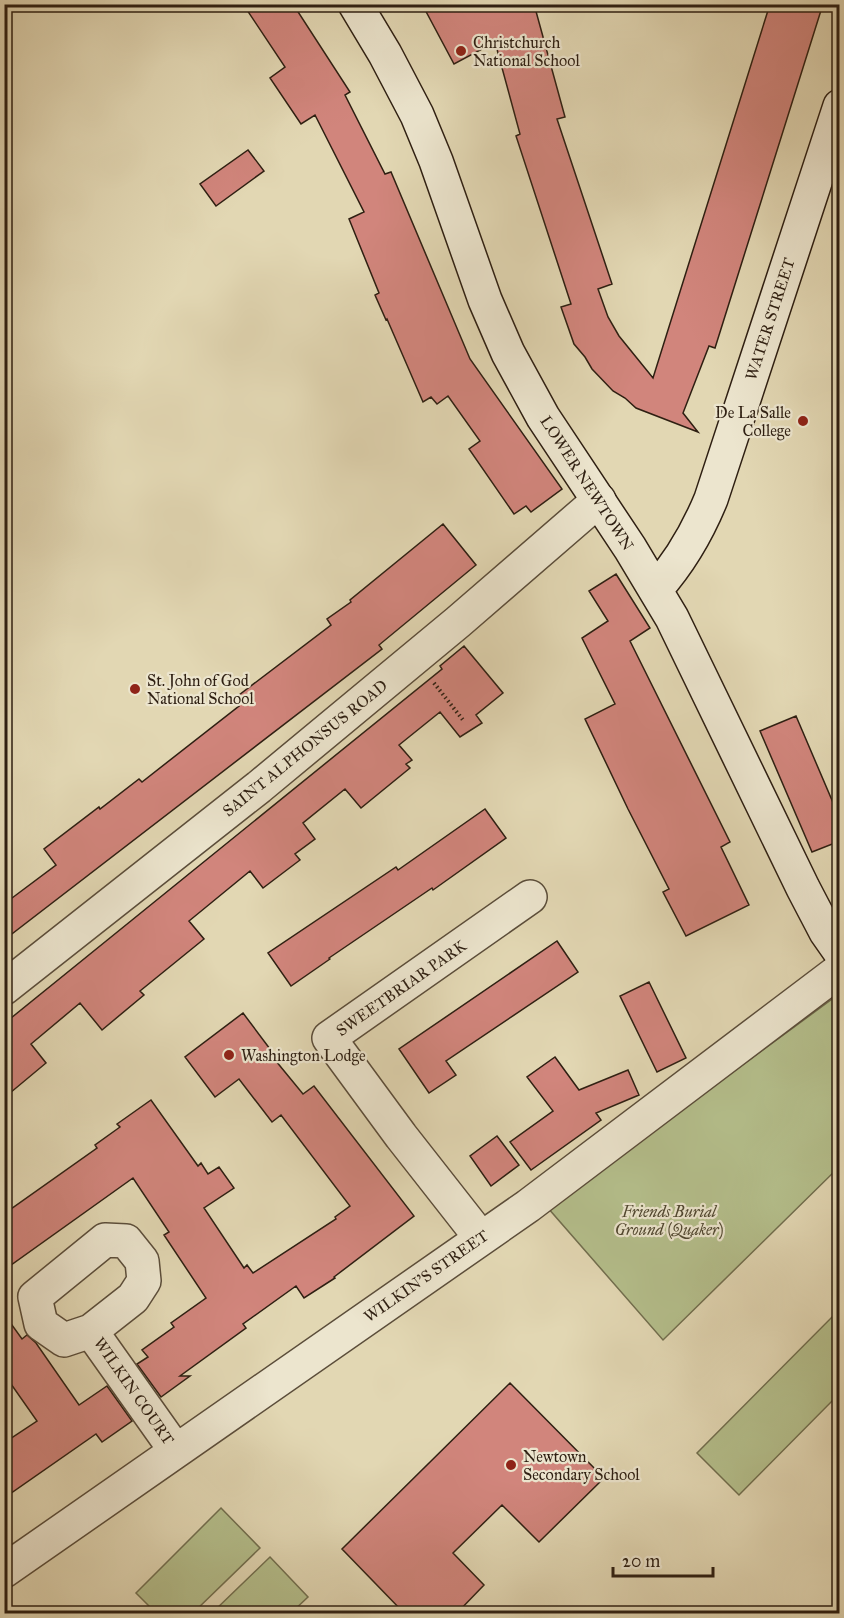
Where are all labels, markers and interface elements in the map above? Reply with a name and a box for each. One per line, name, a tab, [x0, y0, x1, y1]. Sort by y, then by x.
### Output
place label: Christchurch National School	[473, 33, 580, 70]
marker: Christchurch National School	[454, 44, 468, 58]
street label: WATER STREET	[741, 255, 799, 382]
place label: De La Salle College	[715, 403, 791, 441]
street label: LOWER NEWTOWN	[536, 412, 638, 554]
marker: De La Salle College	[796, 414, 810, 428]
place label: St. John of God National School	[147, 671, 254, 708]
street label: SAINT ALPHONSUS ROAD	[219, 676, 391, 820]
marker: St. John of God National School	[128, 682, 142, 696]
street label: SWEETBRIAR PARK	[332, 936, 470, 1040]
place label: Washington Lodge	[241, 1046, 366, 1066]
marker: Washington Lodge	[222, 1048, 236, 1062]
park label: Friends Burial Ground (Quaker)	[615, 1202, 724, 1240]
street label: WILKIN'S STREET	[360, 1226, 492, 1326]
street label: WILKIN COURT	[90, 1334, 178, 1448]
place label: Newtown Secondary School	[523, 1447, 640, 1484]
marker: Newtown Secondary School	[504, 1458, 518, 1472]
scale bar	[613, 1540, 714, 1578]
text: 20 m	[622, 1550, 660, 1572]

